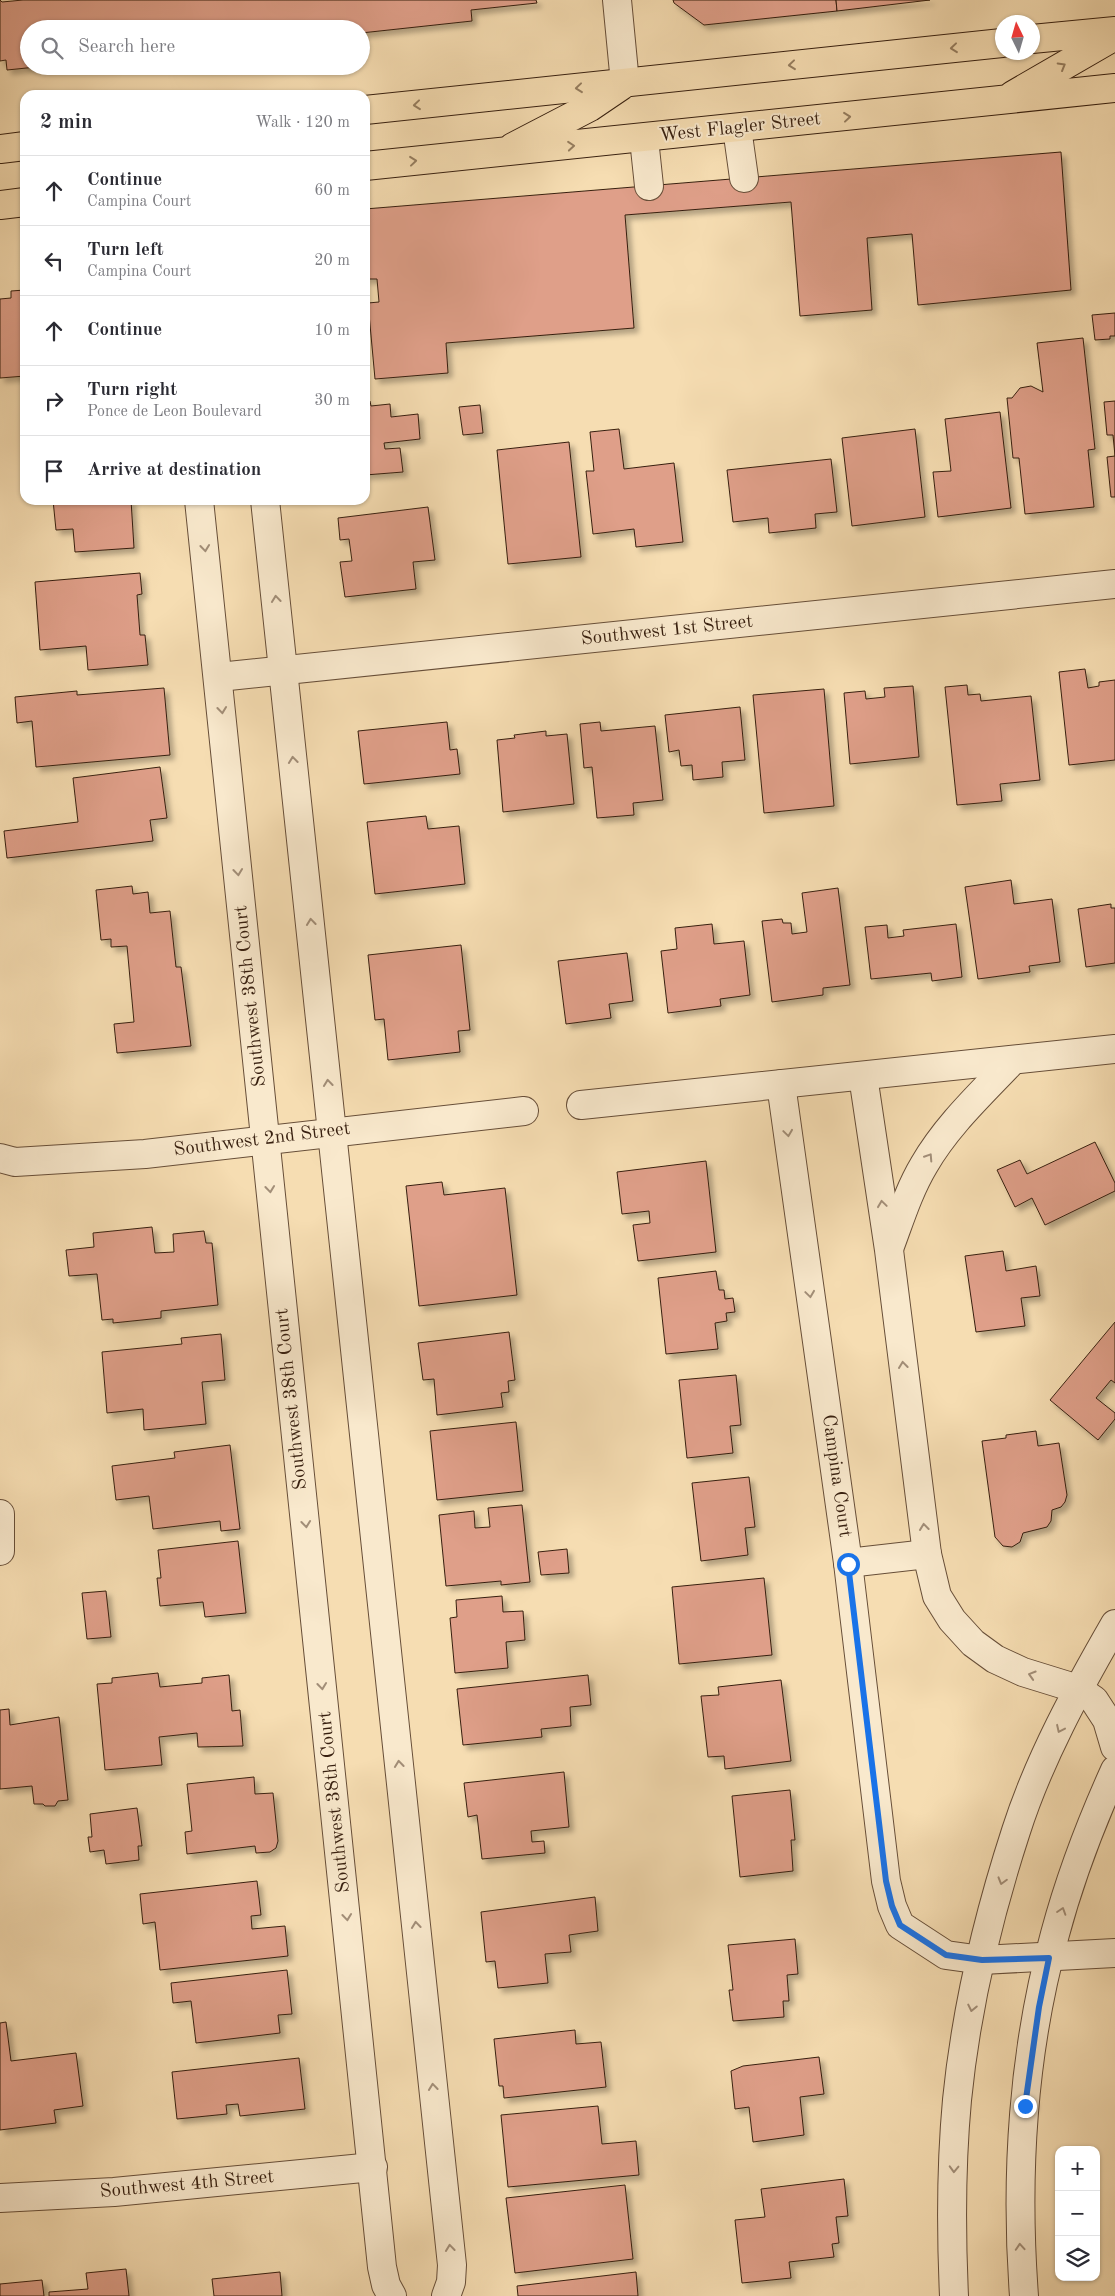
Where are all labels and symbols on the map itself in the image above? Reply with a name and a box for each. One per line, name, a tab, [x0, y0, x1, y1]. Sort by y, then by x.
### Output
north arrow	[995, 15, 1040, 60]
one-way arrow	[950, 42, 958, 53]
one-way arrow	[788, 59, 796, 70]
one-way arrow	[1057, 63, 1066, 73]
one-way arrow	[574, 82, 582, 93]
one-way arrow	[413, 99, 421, 110]
street label: West Flagler Street	[658, 110, 822, 146]
one-way arrow	[844, 112, 852, 123]
one-way arrow	[567, 140, 575, 151]
one-way arrow	[410, 156, 418, 167]
one-way arrow	[199, 545, 210, 553]
one-way arrow	[271, 594, 282, 602]
street label: Southwest 1st Street	[580, 613, 754, 649]
one-way arrow	[216, 706, 227, 714]
one-way arrow	[288, 756, 299, 764]
one-way arrow	[232, 868, 243, 876]
street label: Southwest 38th Court	[232, 904, 270, 1088]
one-way arrow	[306, 917, 317, 925]
one-way arrow	[323, 1079, 334, 1087]
street label: Southwest 2nd Street	[173, 1120, 351, 1160]
one-way arrow	[782, 1128, 792, 1137]
one-way arrow	[922, 1154, 932, 1163]
one-way arrow	[264, 1185, 275, 1193]
one-way arrow	[877, 1200, 888, 1208]
one-way arrow	[804, 1290, 815, 1298]
street label: Southwest 38th Court	[273, 1307, 311, 1491]
one-way arrow	[898, 1361, 909, 1369]
street label: Campina Court	[818, 1413, 854, 1539]
one-way arrow	[300, 1521, 311, 1529]
one-way arrow	[919, 1522, 930, 1530]
route start	[837, 1553, 860, 1576]
one-way arrow	[1028, 1670, 1036, 1680]
one-way arrow	[317, 1682, 328, 1690]
street label: Southwest 38th Court	[316, 1710, 354, 1894]
one-way arrow	[1055, 1724, 1066, 1733]
one-way arrow	[394, 1759, 405, 1767]
one-way arrow	[997, 1876, 1007, 1884]
one-way arrow	[1056, 1907, 1066, 1916]
one-way arrow	[341, 1913, 352, 1921]
one-way arrow	[411, 1921, 422, 1929]
one-way arrow	[967, 2003, 978, 2012]
one-way arrow	[428, 2082, 439, 2090]
route end	[1014, 2095, 1037, 2118]
one-way arrow	[948, 2165, 959, 2173]
street label: Southwest 4th Street	[99, 2168, 275, 2202]
one-way arrow	[1015, 2243, 1026, 2251]
one-way arrow	[445, 2244, 456, 2252]

